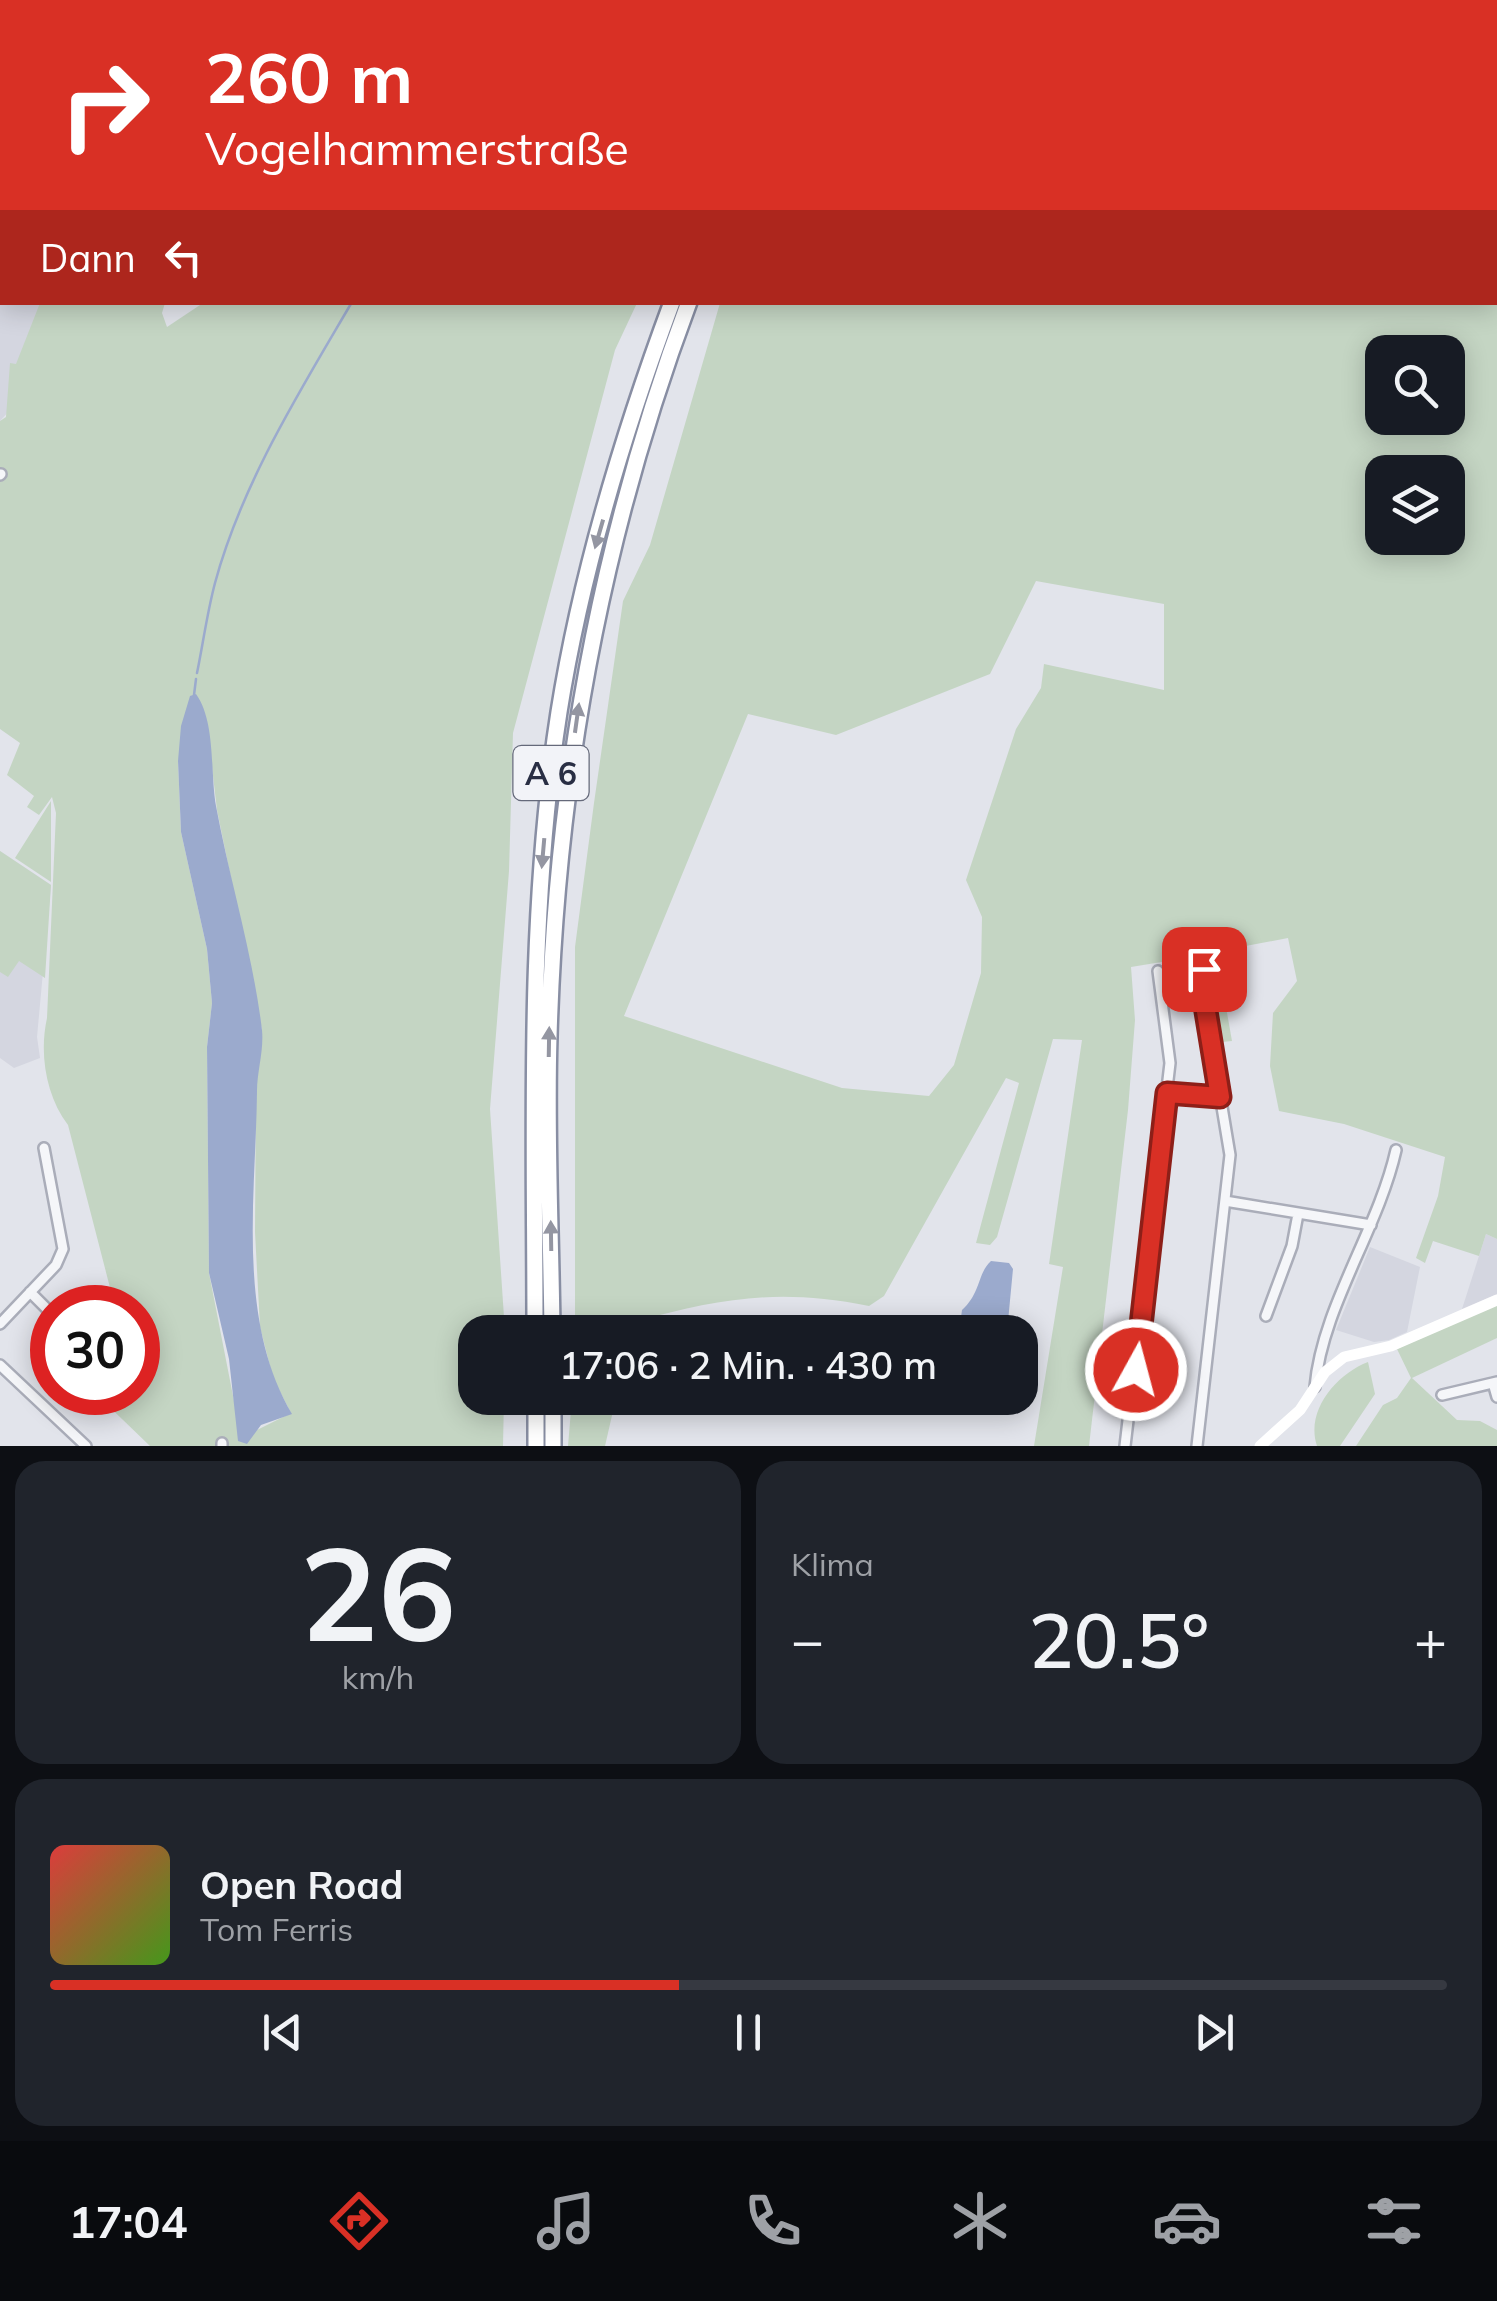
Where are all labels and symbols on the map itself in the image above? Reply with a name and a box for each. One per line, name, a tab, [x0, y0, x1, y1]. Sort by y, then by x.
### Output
one-way arrow	[591, 519, 606, 550]
one-way arrow	[569, 702, 585, 734]
road number: A 6	[514, 746, 588, 800]
one-way arrow	[535, 838, 551, 870]
pin	[1162, 927, 1247, 1012]
one-way arrow	[542, 1025, 558, 1057]
one-way arrow	[543, 1219, 559, 1251]
speed limit sign: 30	[30, 1285, 160, 1415]
position arrow	[1084, 1318, 1188, 1422]

